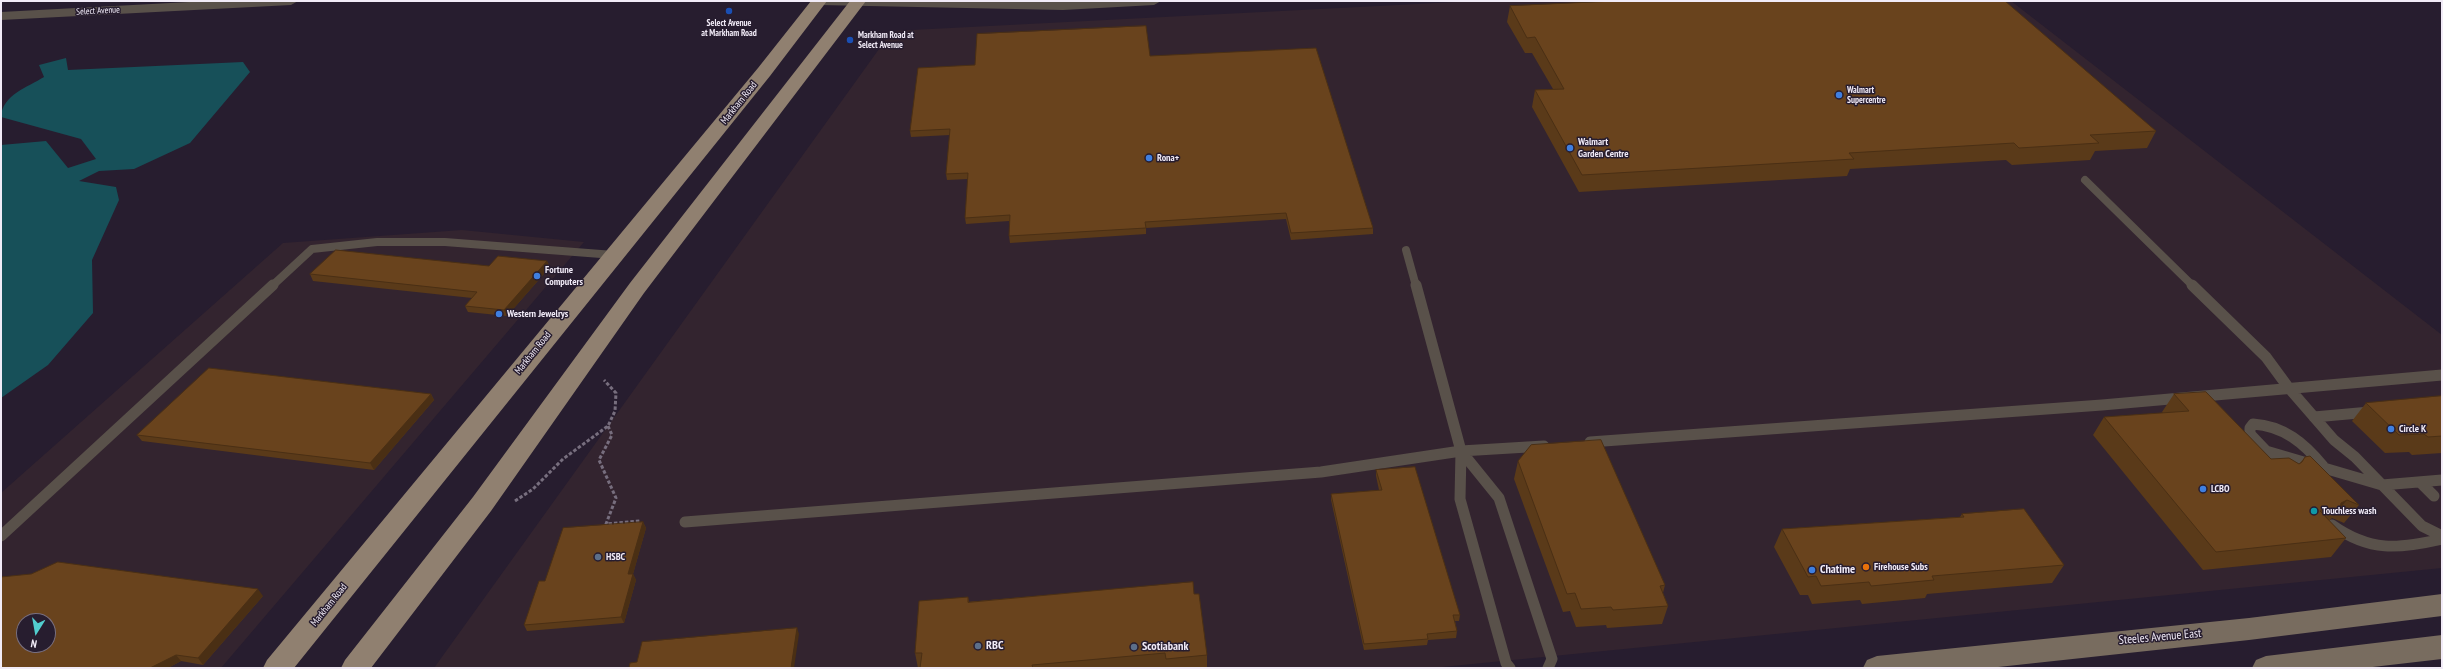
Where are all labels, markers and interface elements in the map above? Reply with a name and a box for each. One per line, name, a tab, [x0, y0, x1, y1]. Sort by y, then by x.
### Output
street label: Select Avenue	[76, 4, 120, 18]
marker: Select Avenue at Markham Road	[724, 6, 734, 16]
place label: Select Avenue at Markham Road	[701, 18, 757, 39]
place label: Markham Road at Select Avenue	[858, 30, 914, 51]
marker: Markham Road at Select Avenue	[845, 35, 855, 45]
street label: Markham Road	[718, 79, 760, 127]
place label: Walmart Supercentre	[1847, 85, 1886, 106]
marker: Walmart Supercentre	[1834, 90, 1844, 100]
place label: Walmart Garden Centre	[1578, 136, 1629, 160]
marker: Walmart Garden Centre	[1565, 143, 1575, 153]
place label: Rona+	[1157, 152, 1179, 164]
marker: Rona+	[1144, 153, 1154, 163]
place label: Fortune Computers	[545, 264, 583, 288]
marker: Fortune Computers	[532, 271, 542, 281]
place label: Western Jewelrys	[507, 308, 568, 320]
marker: Western Jewelrys	[494, 309, 504, 319]
street label: Markham Road	[512, 329, 554, 377]
place label: Circle K	[2399, 423, 2426, 435]
marker: Circle K	[2386, 424, 2396, 434]
place label: LCBO	[2211, 483, 2229, 495]
marker: LCBO	[2198, 484, 2208, 494]
place label: Touchless wash	[2322, 505, 2376, 517]
marker: Touchless wash	[2309, 506, 2319, 516]
place label: HSBC	[606, 551, 625, 563]
marker: HSBC	[593, 552, 603, 562]
place label: Firehouse Subs	[1874, 561, 1928, 573]
marker: Firehouse Subs	[1861, 562, 1871, 572]
place label: Chatime	[1820, 563, 1855, 577]
marker: Chatime	[1807, 565, 1817, 575]
street label: Markham Road	[308, 581, 350, 629]
north arrow	[16, 613, 56, 653]
street label: Steeles Avenue East	[2118, 626, 2202, 648]
text: N	[30, 636, 38, 651]
place label: RBC	[986, 639, 1003, 653]
place label: Scotiabank	[1142, 640, 1188, 654]
marker: RBC	[973, 641, 983, 651]
marker: Scotiabank	[1129, 642, 1139, 652]

